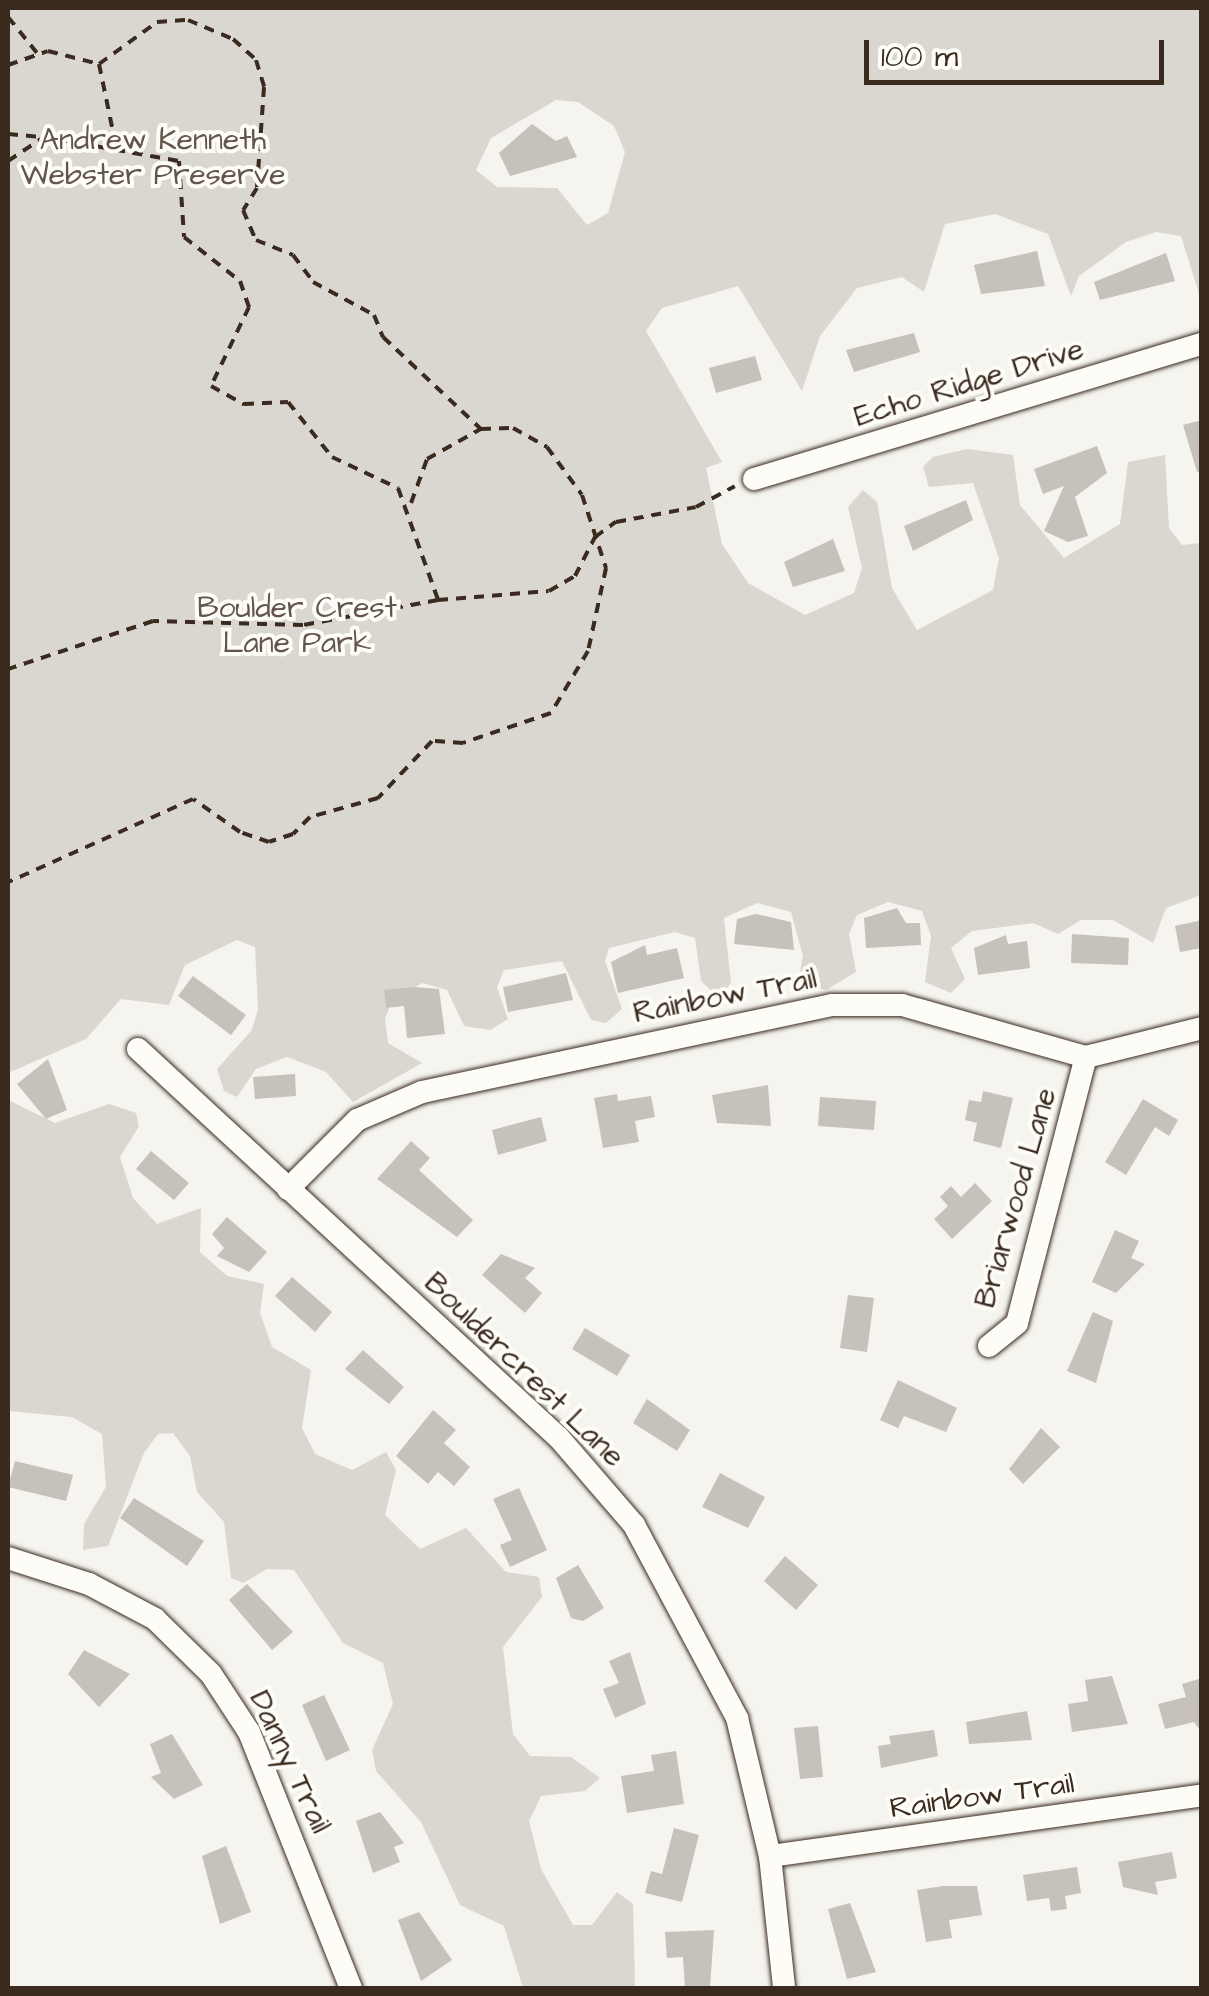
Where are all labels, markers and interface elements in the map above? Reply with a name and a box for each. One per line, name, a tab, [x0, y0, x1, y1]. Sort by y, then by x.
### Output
scale bar	[869, 20, 1169, 82]
text: 100 m	[881, 36, 958, 78]
park label: Andrew Kenneth Webster Preserve	[21, 122, 285, 192]
street label: Echo Ridge Drive	[850, 331, 1088, 435]
park label: Boulder Crest Lane Park	[197, 590, 397, 660]
street label: Rainbow Trail	[630, 961, 820, 1031]
street label: Briarwood Lane	[967, 1084, 1065, 1312]
street label: Bouldercrest Lane	[416, 1265, 632, 1475]
street label: Danny Trail	[241, 1685, 339, 1839]
street label: Rainbow Trail	[887, 1765, 1077, 1827]

